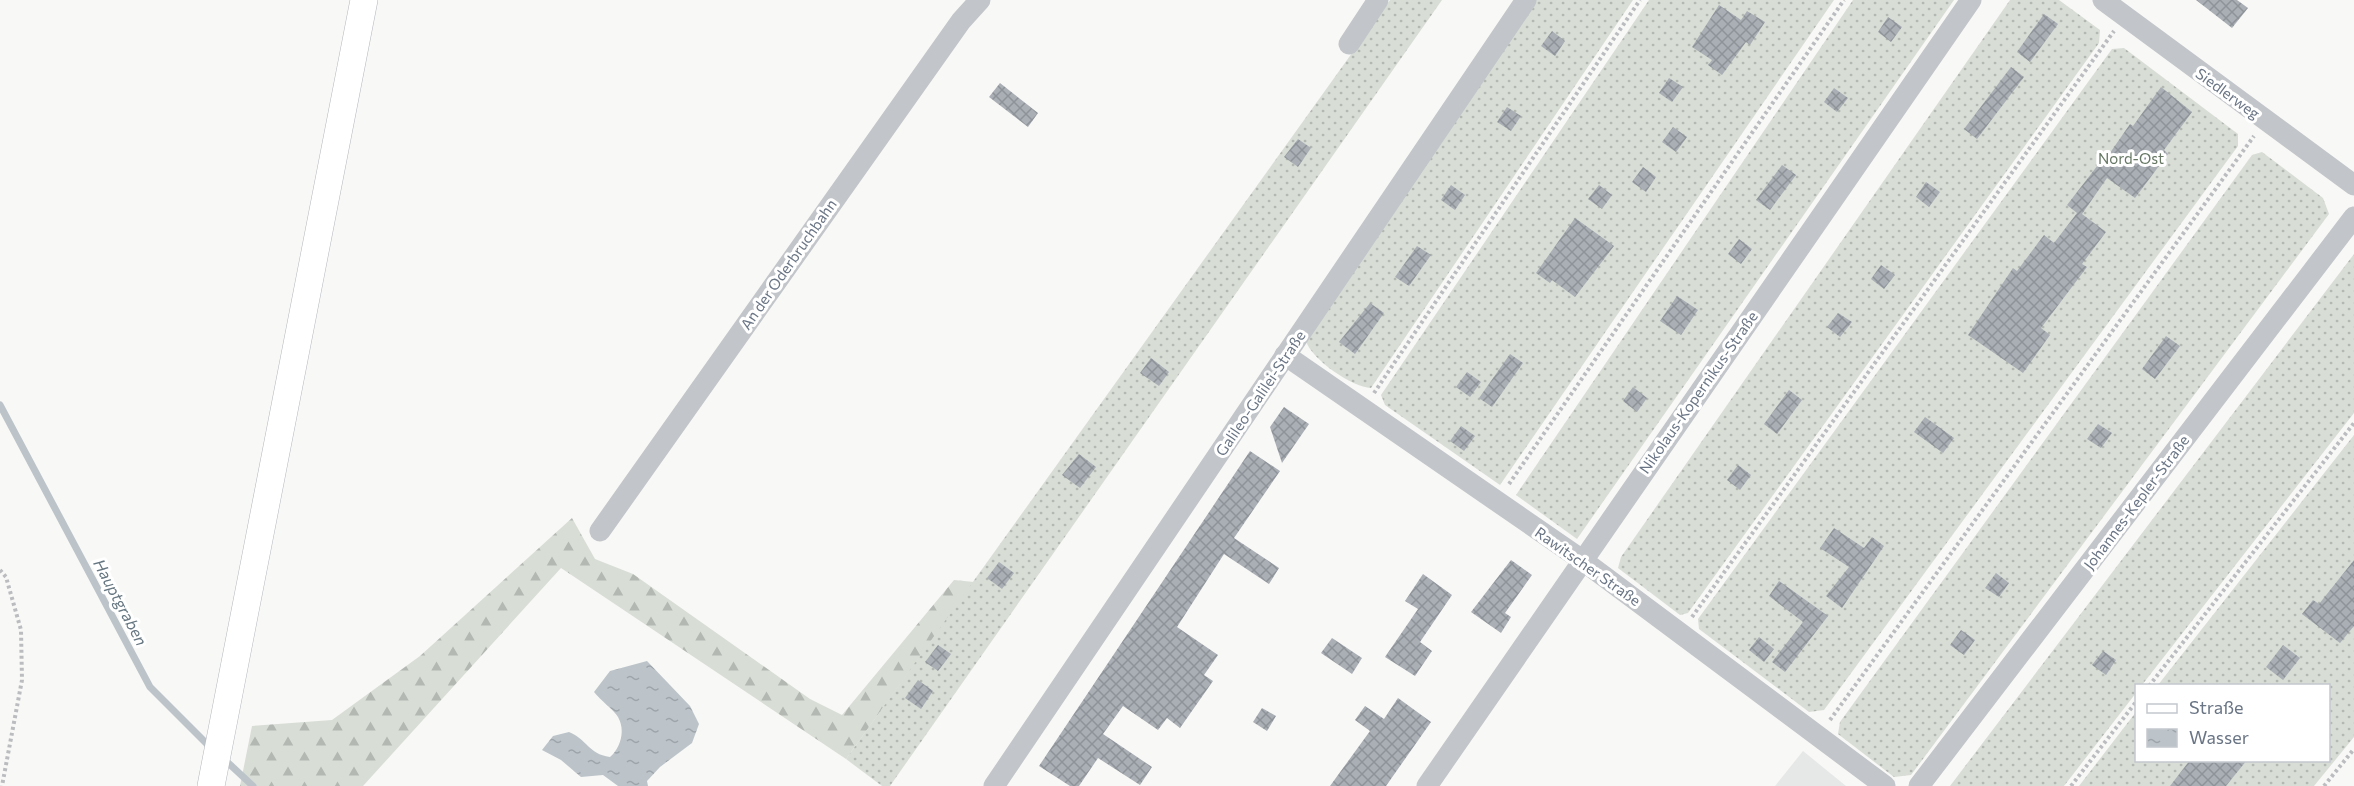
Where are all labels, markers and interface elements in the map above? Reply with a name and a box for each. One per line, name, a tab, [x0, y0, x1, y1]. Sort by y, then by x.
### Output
street label: Siedlerweg	[2192, 64, 2264, 122]
park label: Nord-Ost	[2098, 149, 2164, 167]
street label: An der Oderbruchbahn	[736, 195, 840, 333]
street label: Nikolaus-Kopernikus-Straße	[1635, 307, 1761, 477]
street label: Galileo-Galilei-Straße	[1211, 327, 1309, 459]
street label: Johannes-Kepler-Straße	[2079, 431, 2193, 573]
street label: Rawitscher Straße	[1532, 523, 1644, 609]
water label: Hauptgraben	[90, 555, 152, 649]
legend	[2135, 684, 2330, 762]
text: Straße	[2189, 696, 2244, 718]
text: Wasser	[2189, 726, 2249, 748]

